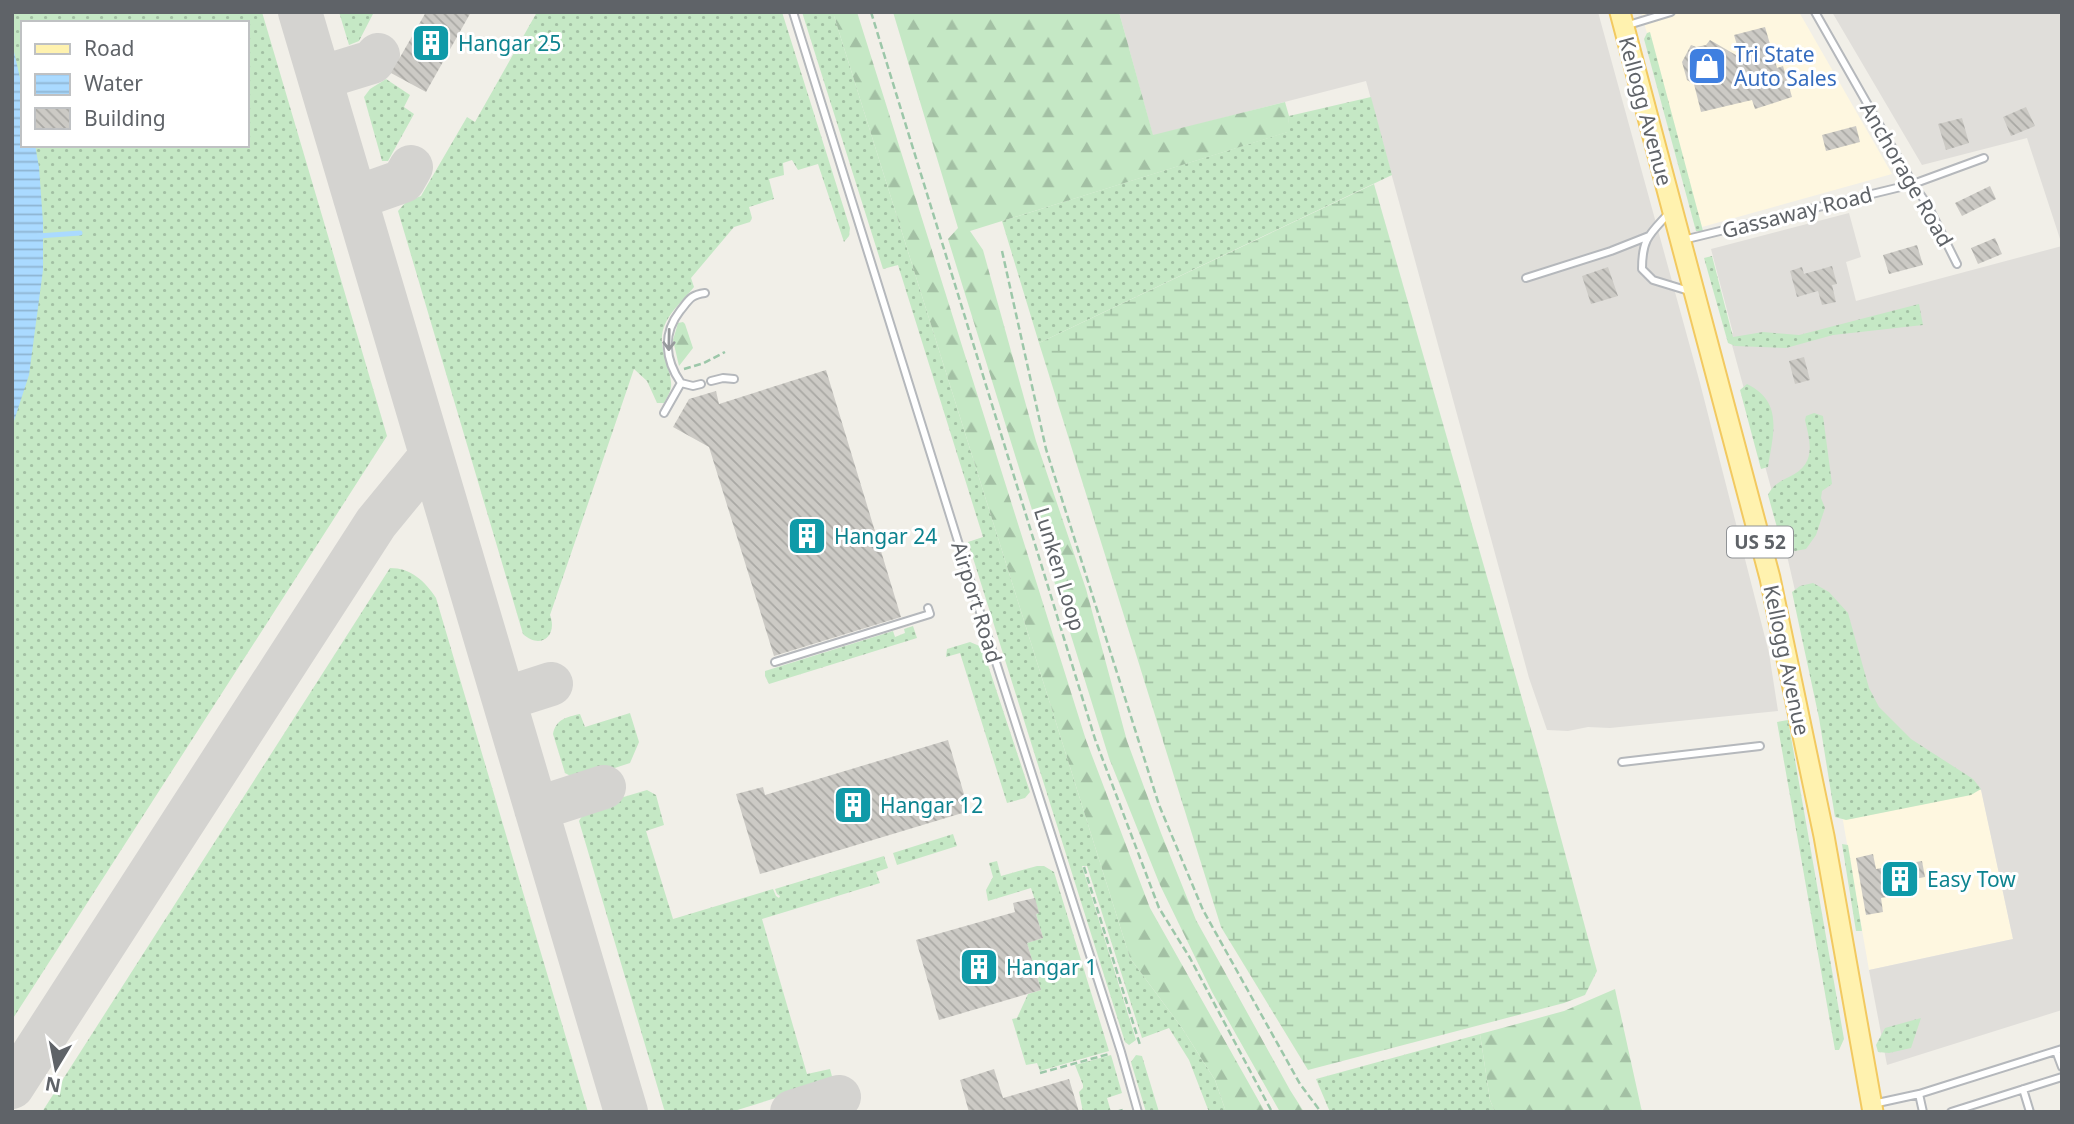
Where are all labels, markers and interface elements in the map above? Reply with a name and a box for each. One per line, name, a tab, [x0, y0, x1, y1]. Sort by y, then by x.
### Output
legend	[21, 21, 248, 147]
building icon: Hangar 25	[410, 22, 452, 64]
place label: Hangar 25	[458, 29, 561, 57]
street label: Kellogg Avenue	[1613, 33, 1679, 189]
text: Road	[84, 34, 134, 62]
place label: Tri State Auto Sales	[1734, 40, 1837, 92]
shop icon: Tri State Auto Sales	[1686, 45, 1728, 87]
text: Water	[84, 69, 143, 97]
street label: Anchorage Road	[1854, 96, 1960, 252]
text: Building	[84, 104, 166, 132]
street label: Gassaway Road	[1719, 180, 1875, 244]
one-way arrow	[662, 328, 676, 351]
street label: Lunken Loop	[1028, 504, 1092, 634]
building icon: Hangar 24	[786, 515, 828, 557]
place label: Hangar 24	[834, 522, 937, 550]
road number: US 52	[1727, 526, 1793, 558]
street label: Airport Road	[945, 538, 1009, 666]
street label: Kellogg Avenue	[1757, 582, 1817, 738]
building icon: Hangar 12	[832, 784, 874, 826]
place label: Hangar 12	[880, 791, 983, 819]
building icon: Easy Tow	[1879, 858, 1921, 900]
place label: Easy Tow	[1927, 865, 2016, 893]
building icon: Hangar 1	[958, 946, 1000, 988]
place label: Hangar 1	[1006, 953, 1097, 981]
north arrow	[21, 1033, 91, 1103]
text: N	[43, 1071, 63, 1099]

